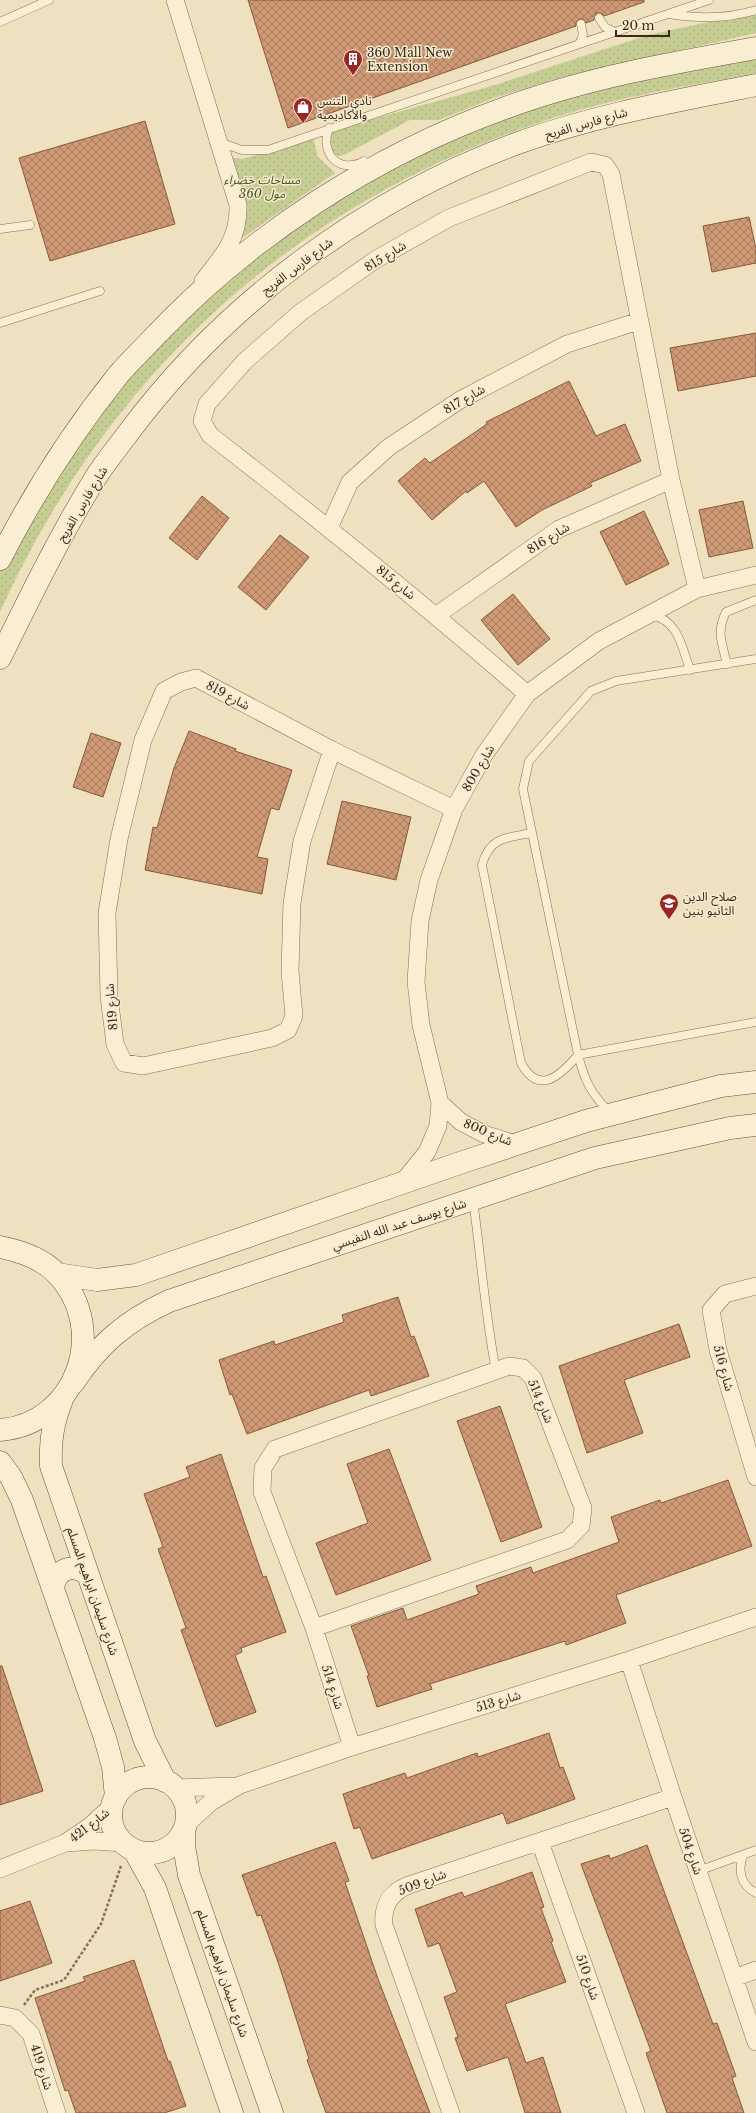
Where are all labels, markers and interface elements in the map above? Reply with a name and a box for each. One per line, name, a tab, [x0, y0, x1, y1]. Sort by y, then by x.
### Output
scale bar	[616, 12, 669, 38]
text: 20 m	[622, 18, 654, 33]
place label: 360 Mall New Extension	[367, 45, 453, 74]
building icon: 360 Mall New Extension	[342, 48, 364, 76]
place label: نادي التنس والأكاديمية	[317, 93, 372, 122]
shop icon: نادي التنس والأكاديمية	[292, 96, 314, 124]
street label: شارع فارس الفريح	[543, 104, 630, 144]
park label: مساحات خضراء 360 مول	[224, 172, 301, 201]
street label: شارع فارس الفريح	[258, 234, 337, 299]
street label: شارع 815	[361, 237, 410, 276]
street label: شارع 817	[441, 381, 488, 419]
street label: شارع فارس الفريح	[54, 464, 112, 545]
street label: شارع 816	[524, 519, 573, 559]
street label: شارع 815	[372, 562, 419, 604]
street label: شارع 819	[203, 677, 252, 714]
street label: شارع 800	[459, 742, 499, 795]
place label: صلاح الدين الثانيو بنين	[683, 889, 737, 918]
school or university icon: صلاح الدين الثانيو بنين	[658, 892, 680, 920]
street label: شارع 819	[101, 983, 123, 1031]
street label: شارع 800	[461, 1115, 515, 1150]
street label: شارع يوسف عبد الله النفيسي	[330, 1195, 469, 1255]
street label: شارع 516	[709, 1343, 737, 1393]
street label: شارع 514	[523, 1377, 557, 1426]
street label: شارع سليمان ابراهيم المسلم	[62, 1525, 122, 1658]
street label: شارع 514	[317, 1663, 347, 1712]
street label: شارع 513	[474, 1687, 523, 1717]
street label: شارع 421	[66, 1805, 113, 1847]
street label: شارع 504	[674, 1825, 706, 1877]
street label: شارع 509	[396, 1866, 449, 1900]
street label: شارع سليمان ابراهيم المسلم	[192, 1907, 252, 2040]
street label: شارع 510	[571, 1952, 603, 2003]
street label: شارع 419	[26, 2042, 56, 2092]

